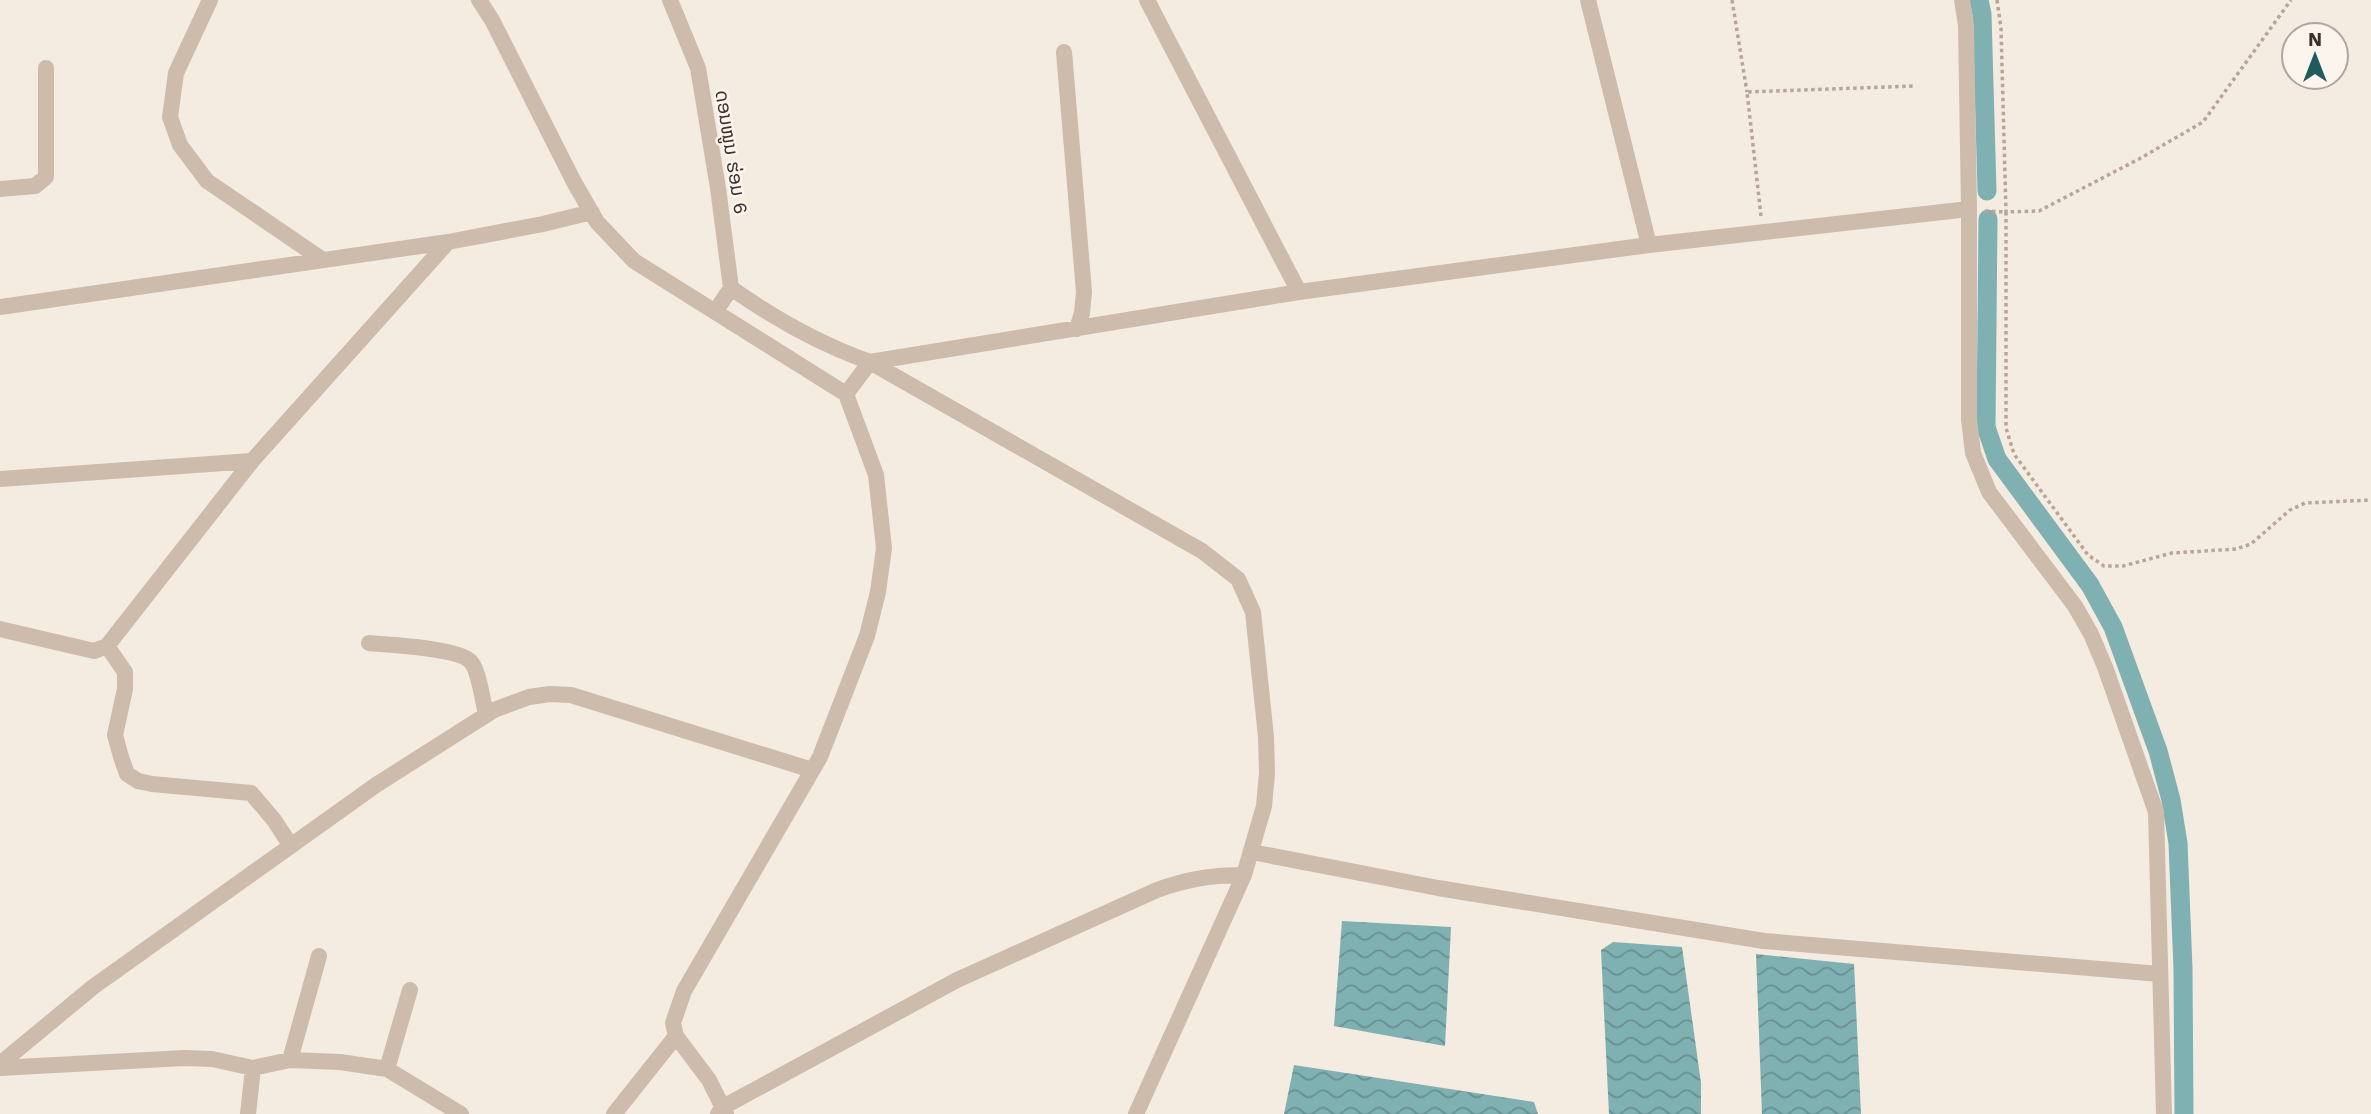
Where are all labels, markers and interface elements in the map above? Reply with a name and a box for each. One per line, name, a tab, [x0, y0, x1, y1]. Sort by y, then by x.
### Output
north arrow	[2280, 21, 2350, 91]
text: N	[2308, 28, 2322, 51]
street label: ດອນໜູນ ຮ່ອມ 6	[709, 88, 753, 216]

